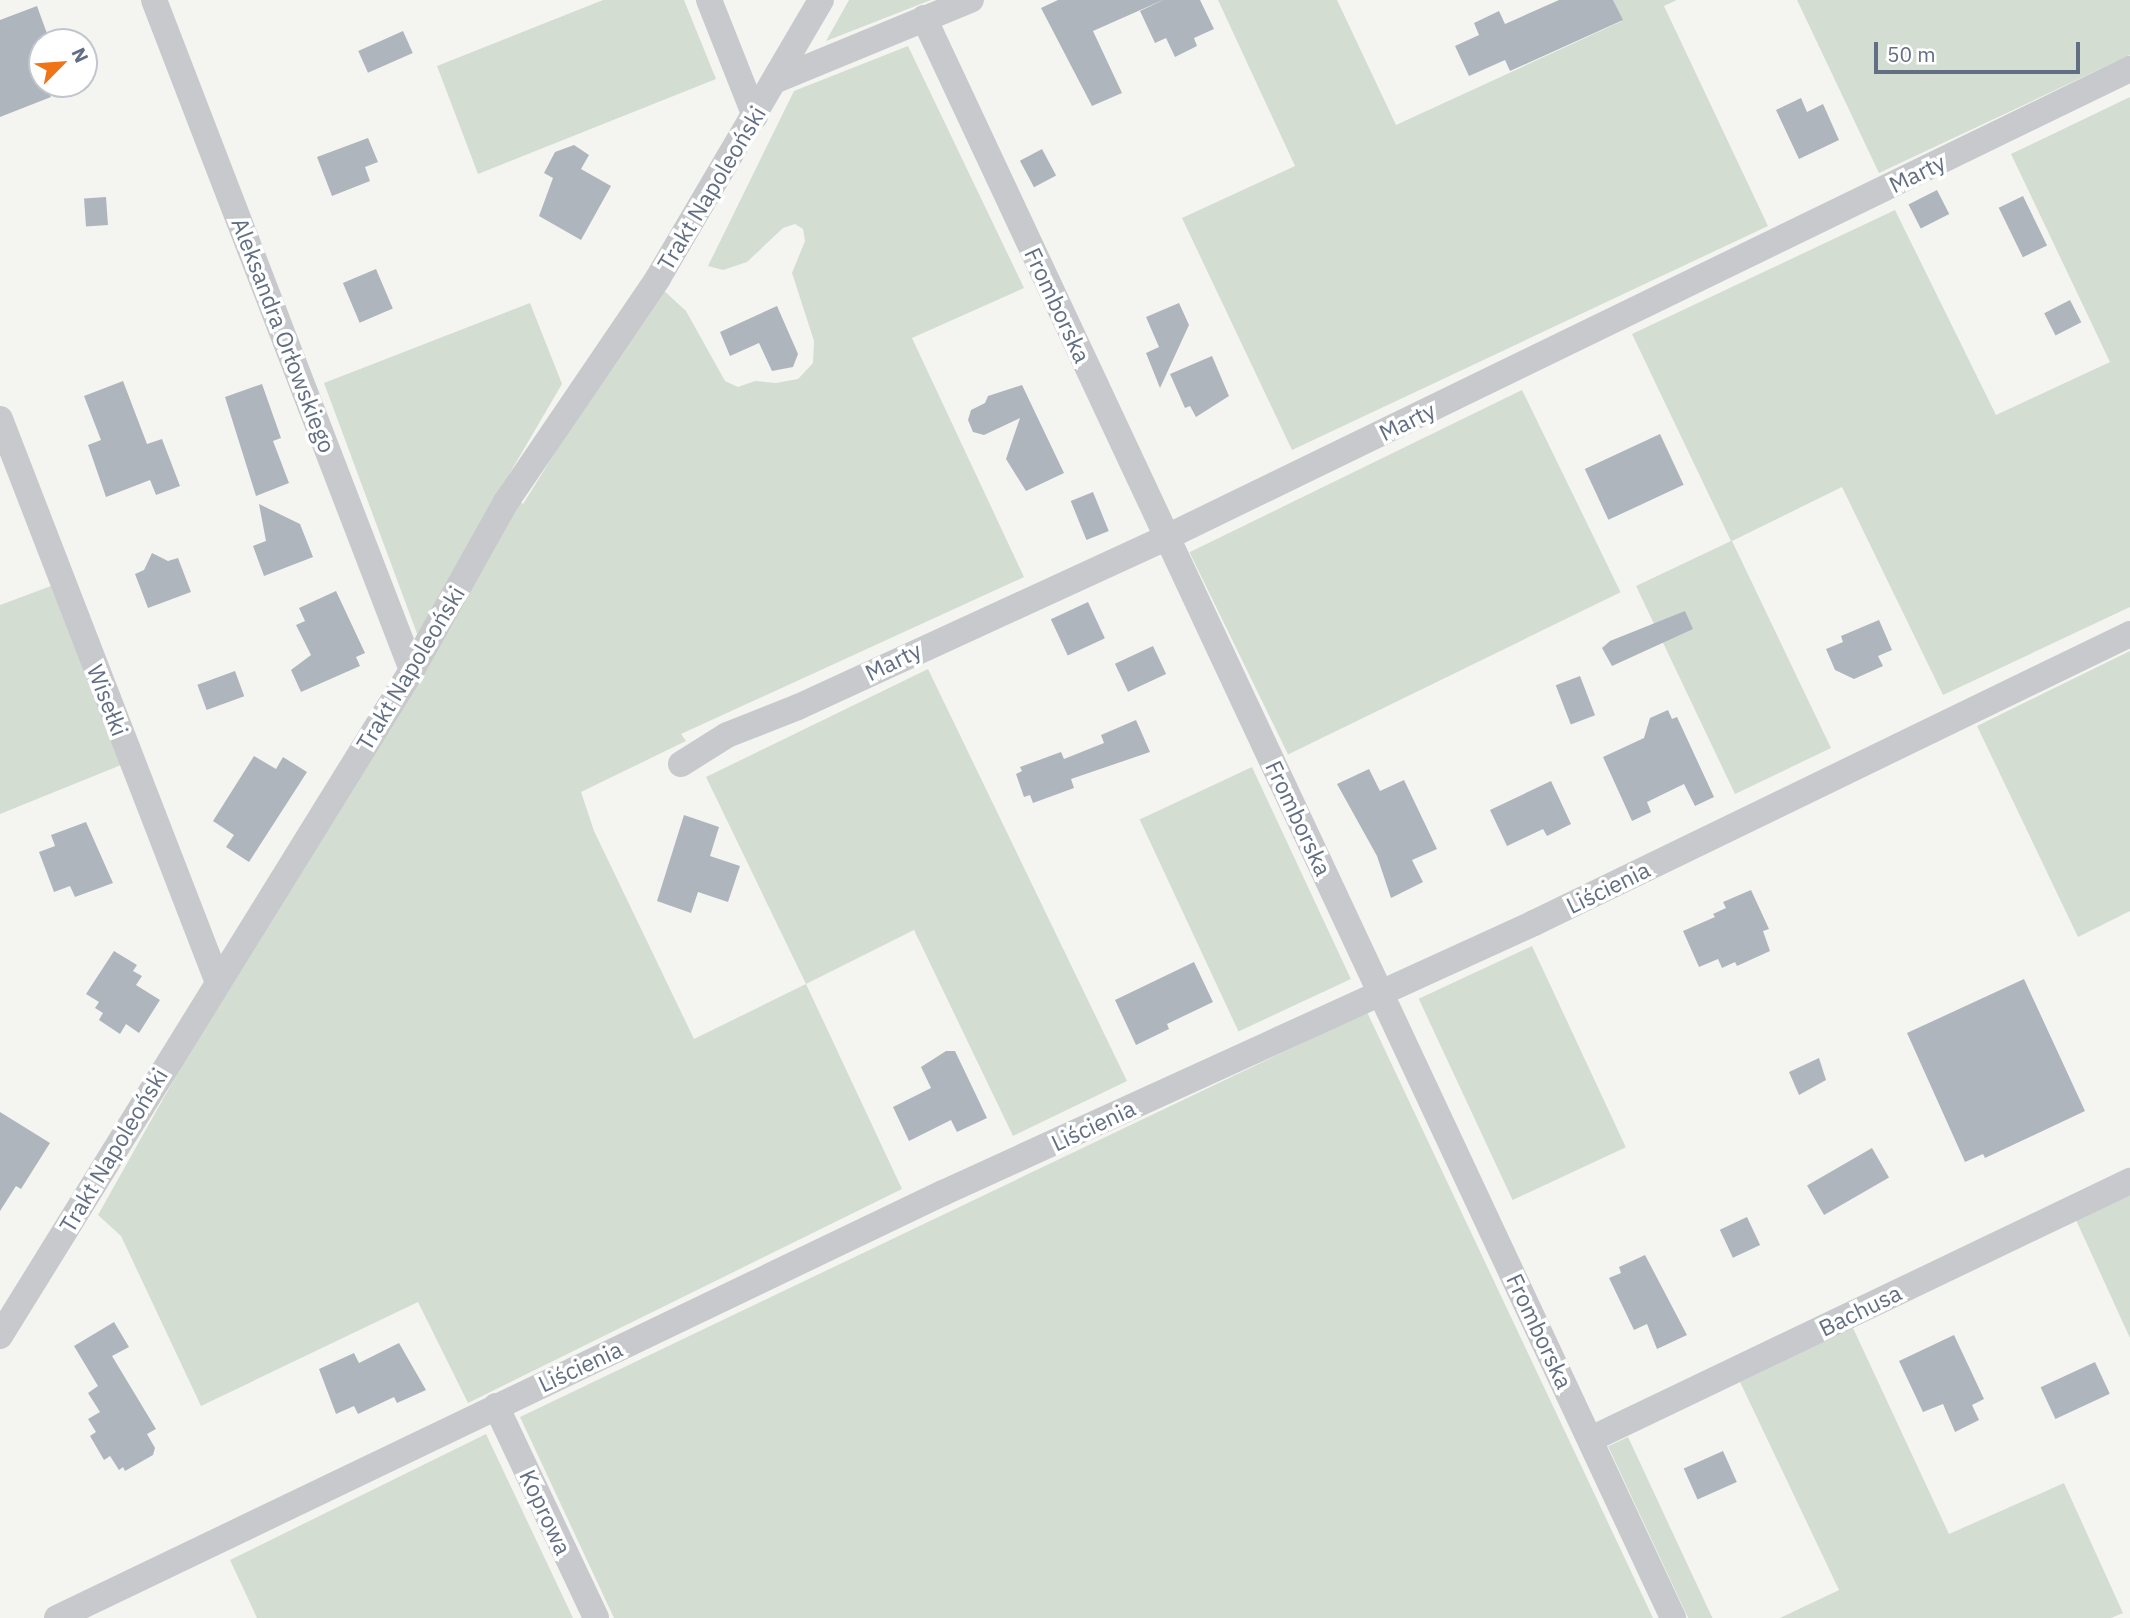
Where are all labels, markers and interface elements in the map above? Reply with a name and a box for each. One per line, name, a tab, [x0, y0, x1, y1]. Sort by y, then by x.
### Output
north arrow	[28, 28, 98, 98]
scale bar	[1878, 28, 2084, 72]
text: 50 m	[1887, 40, 1936, 68]
text: N	[66, 44, 94, 66]
street label: Trakt Napoleoński	[651, 101, 771, 275]
street label: Marty	[1884, 148, 1950, 198]
street label: Aleksandra Orłowskiego	[226, 214, 342, 456]
street label: Fromborska	[1019, 243, 1097, 367]
street label: Marty	[1374, 396, 1440, 446]
street label: Trakt Napoleoński	[350, 581, 470, 755]
street label: Marty	[860, 636, 926, 686]
street label: Wisełki	[82, 660, 134, 740]
street label: Fromborska	[1260, 756, 1338, 880]
street label: Liścienia	[1562, 855, 1654, 919]
street label: Trakt Napoleoński	[53, 1063, 173, 1237]
street label: Liścienia	[1047, 1094, 1139, 1156]
street label: Fromborska	[1501, 1269, 1579, 1393]
street label: Bachusa	[1814, 1278, 1906, 1342]
street label: Liścienia	[534, 1335, 626, 1397]
street label: Koprowa	[514, 1465, 578, 1559]

